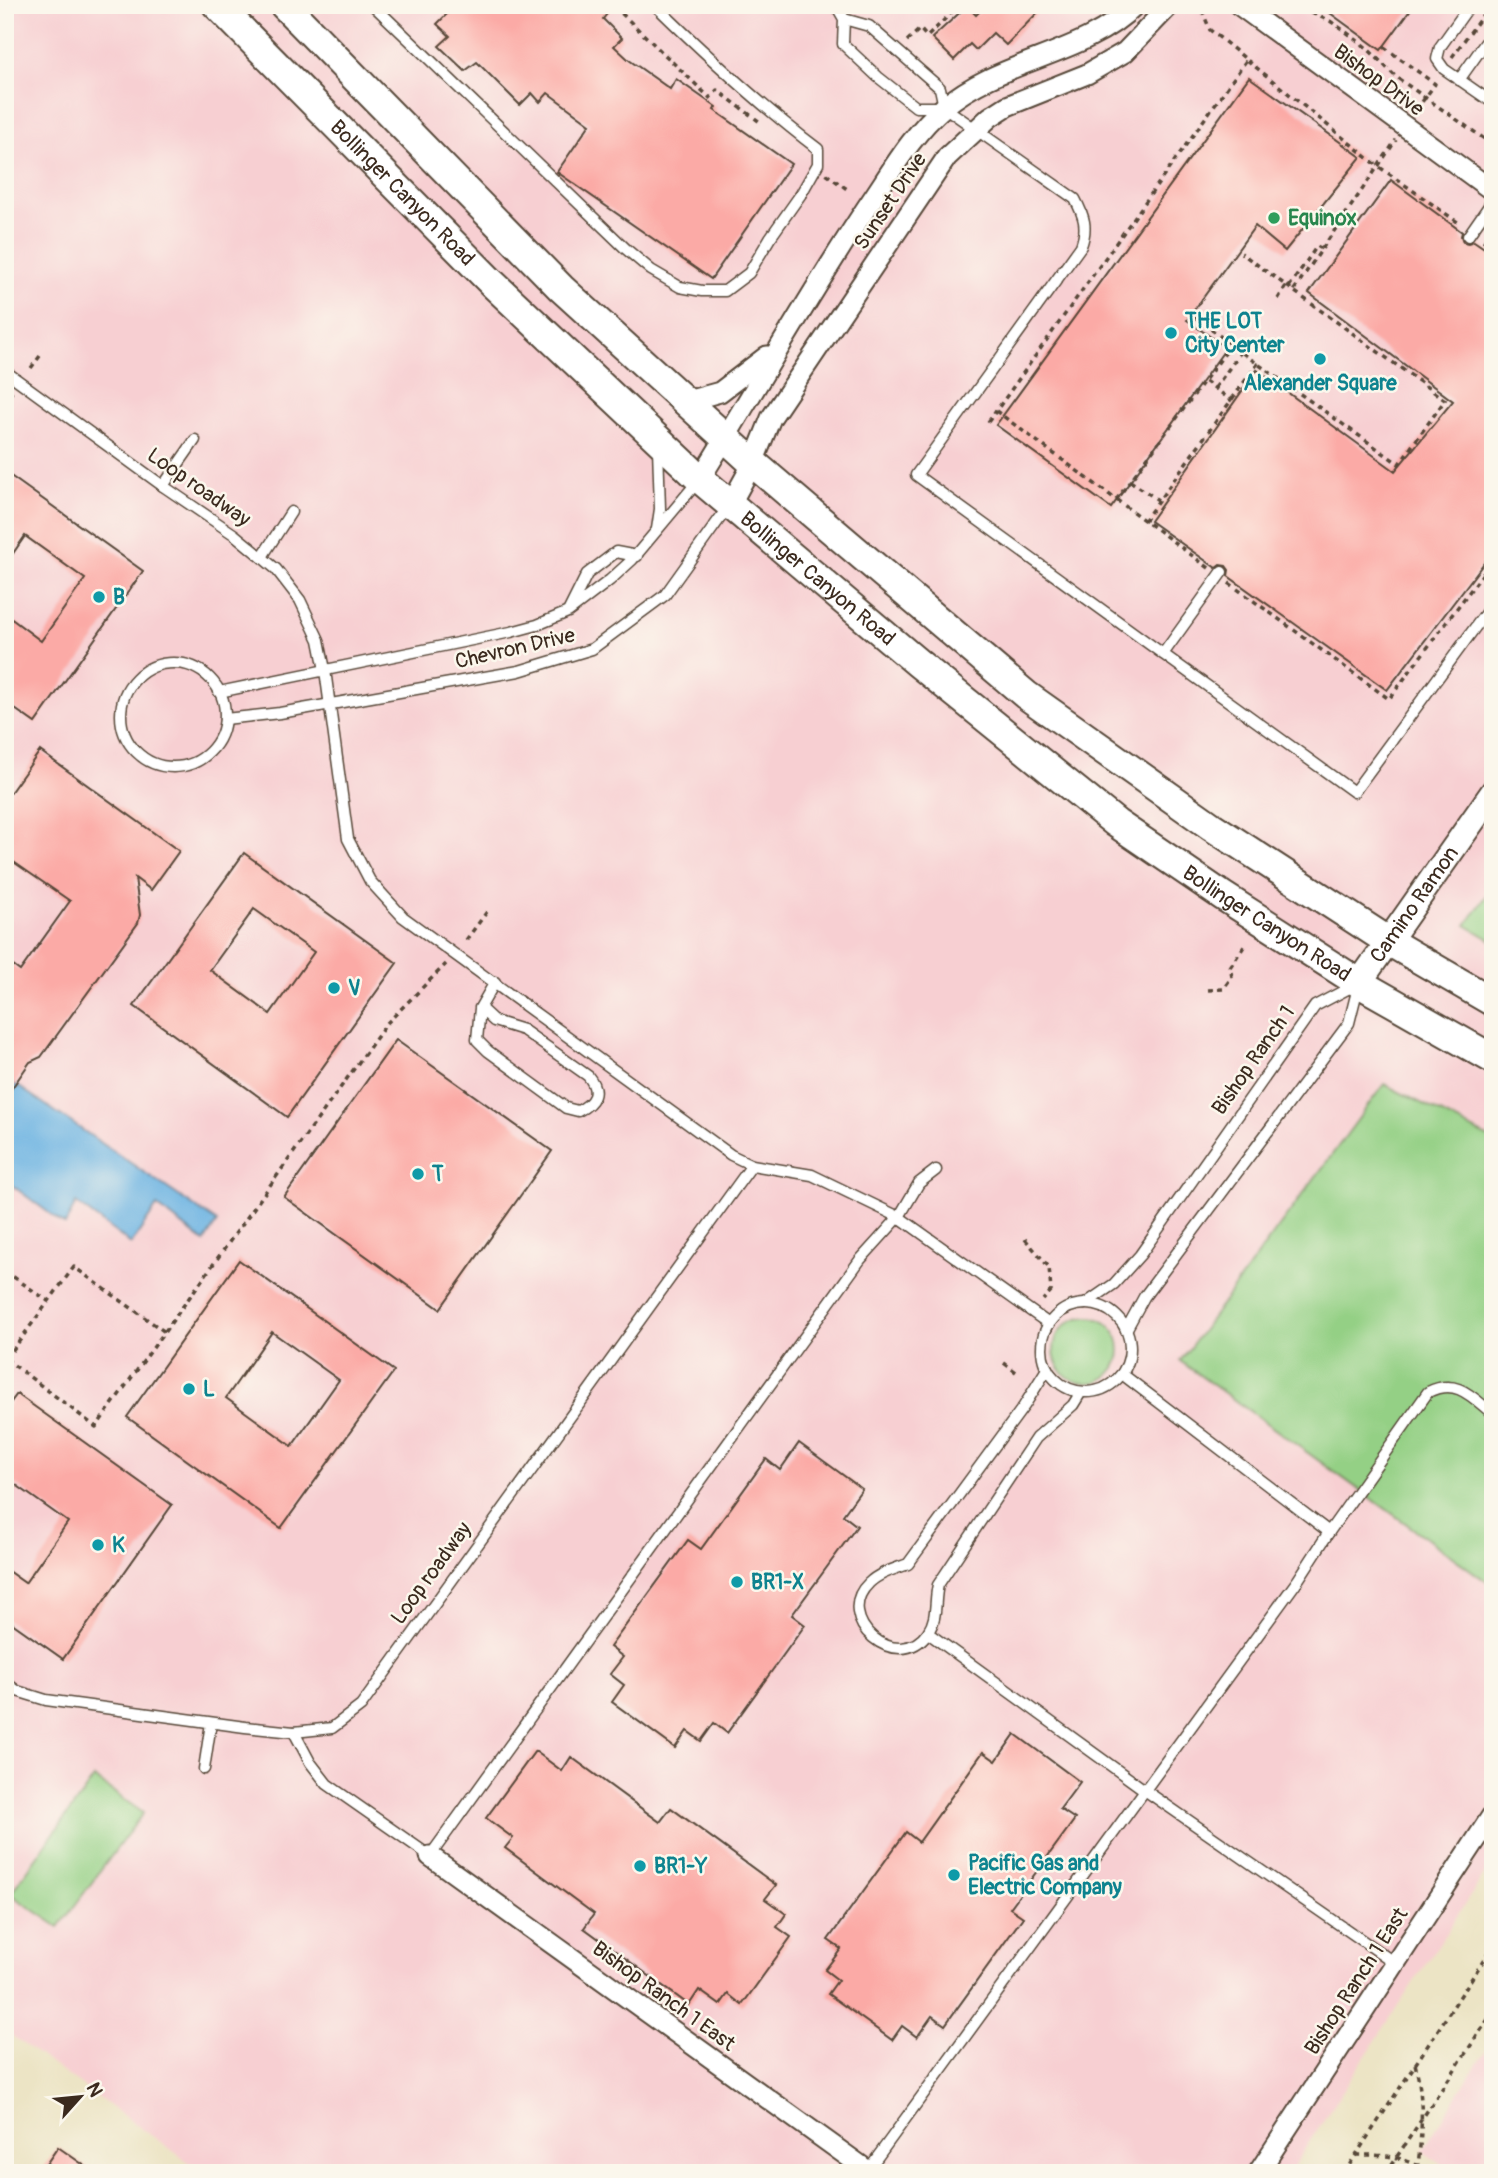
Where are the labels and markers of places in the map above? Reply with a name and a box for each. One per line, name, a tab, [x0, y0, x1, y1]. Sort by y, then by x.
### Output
place label: Equinox	[1288, 205, 1357, 232]
marker: Equinox	[1266, 210, 1282, 226]
place label: THE LOT City Center	[1184, 308, 1285, 359]
marker: THE LOT City Center	[1163, 325, 1179, 341]
marker: Alexander Square	[1312, 351, 1328, 367]
place label: Alexander Square	[1243, 370, 1397, 397]
place label: B	[113, 584, 125, 611]
marker: B	[91, 589, 107, 605]
place label: V	[348, 975, 361, 1002]
marker: V	[326, 980, 342, 996]
place label: T	[431, 1161, 444, 1188]
marker: T	[410, 1166, 426, 1182]
place label: L	[203, 1376, 215, 1403]
marker: L	[181, 1381, 197, 1397]
place label: K	[112, 1532, 125, 1559]
marker: K	[90, 1537, 106, 1553]
place label: BR1-X	[751, 1569, 804, 1596]
marker: BR1-X	[729, 1574, 745, 1590]
place label: Pacific Gas and Electric Company	[968, 1850, 1122, 1901]
place label: BR1-Y	[654, 1853, 708, 1880]
marker: BR1-Y	[632, 1858, 648, 1874]
marker: Pacific Gas and Electric Company	[946, 1867, 962, 1883]

